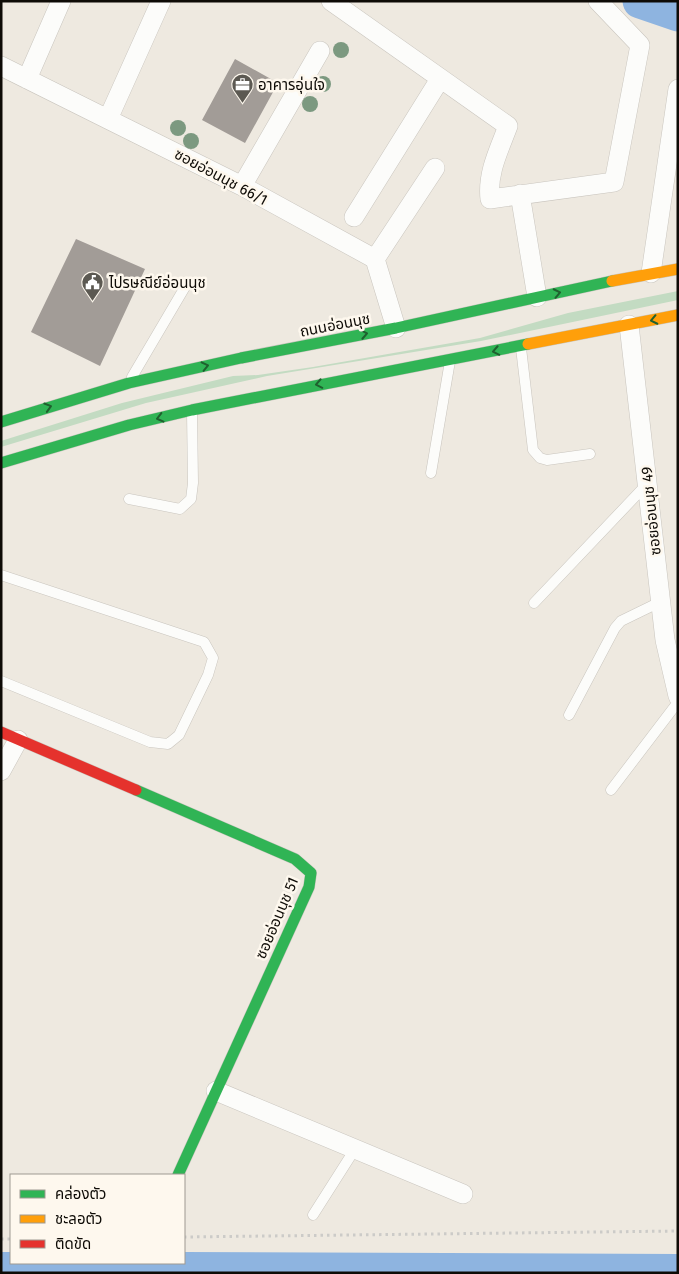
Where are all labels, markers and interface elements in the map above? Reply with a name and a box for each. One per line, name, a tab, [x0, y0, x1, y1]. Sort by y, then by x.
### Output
office icon: อาคารอุ่นใจ	[230, 73, 254, 104]
place label: อาคารอุ่นใจ	[258, 76, 325, 94]
street label: ซอยอ่อนนุช 66/1	[171, 145, 271, 209]
public building icon: ไปรษณีย์อ่อนนุช	[81, 271, 105, 302]
place label: ไปรษณีย์อ่อนนุช	[108, 274, 206, 292]
one-way arrow	[553, 288, 562, 299]
street label: ถนนอ่อนนุช	[298, 309, 372, 341]
one-way arrow	[649, 314, 658, 324]
one-way arrow	[360, 329, 369, 340]
one-way arrow	[491, 345, 500, 356]
one-way arrow	[200, 361, 209, 372]
one-way arrow	[314, 379, 323, 389]
one-way arrow	[43, 403, 51, 413]
one-way arrow	[156, 412, 164, 422]
street label: ซอยอ่อนนุช 49	[637, 466, 665, 556]
street label: ซอยอ่อนนุช 51	[252, 874, 302, 962]
legend	[10, 1174, 185, 1264]
text: คล่องตัว	[55, 1185, 106, 1203]
text: ชะลอตัว	[55, 1210, 102, 1228]
text: ติดขัด	[55, 1235, 91, 1253]

